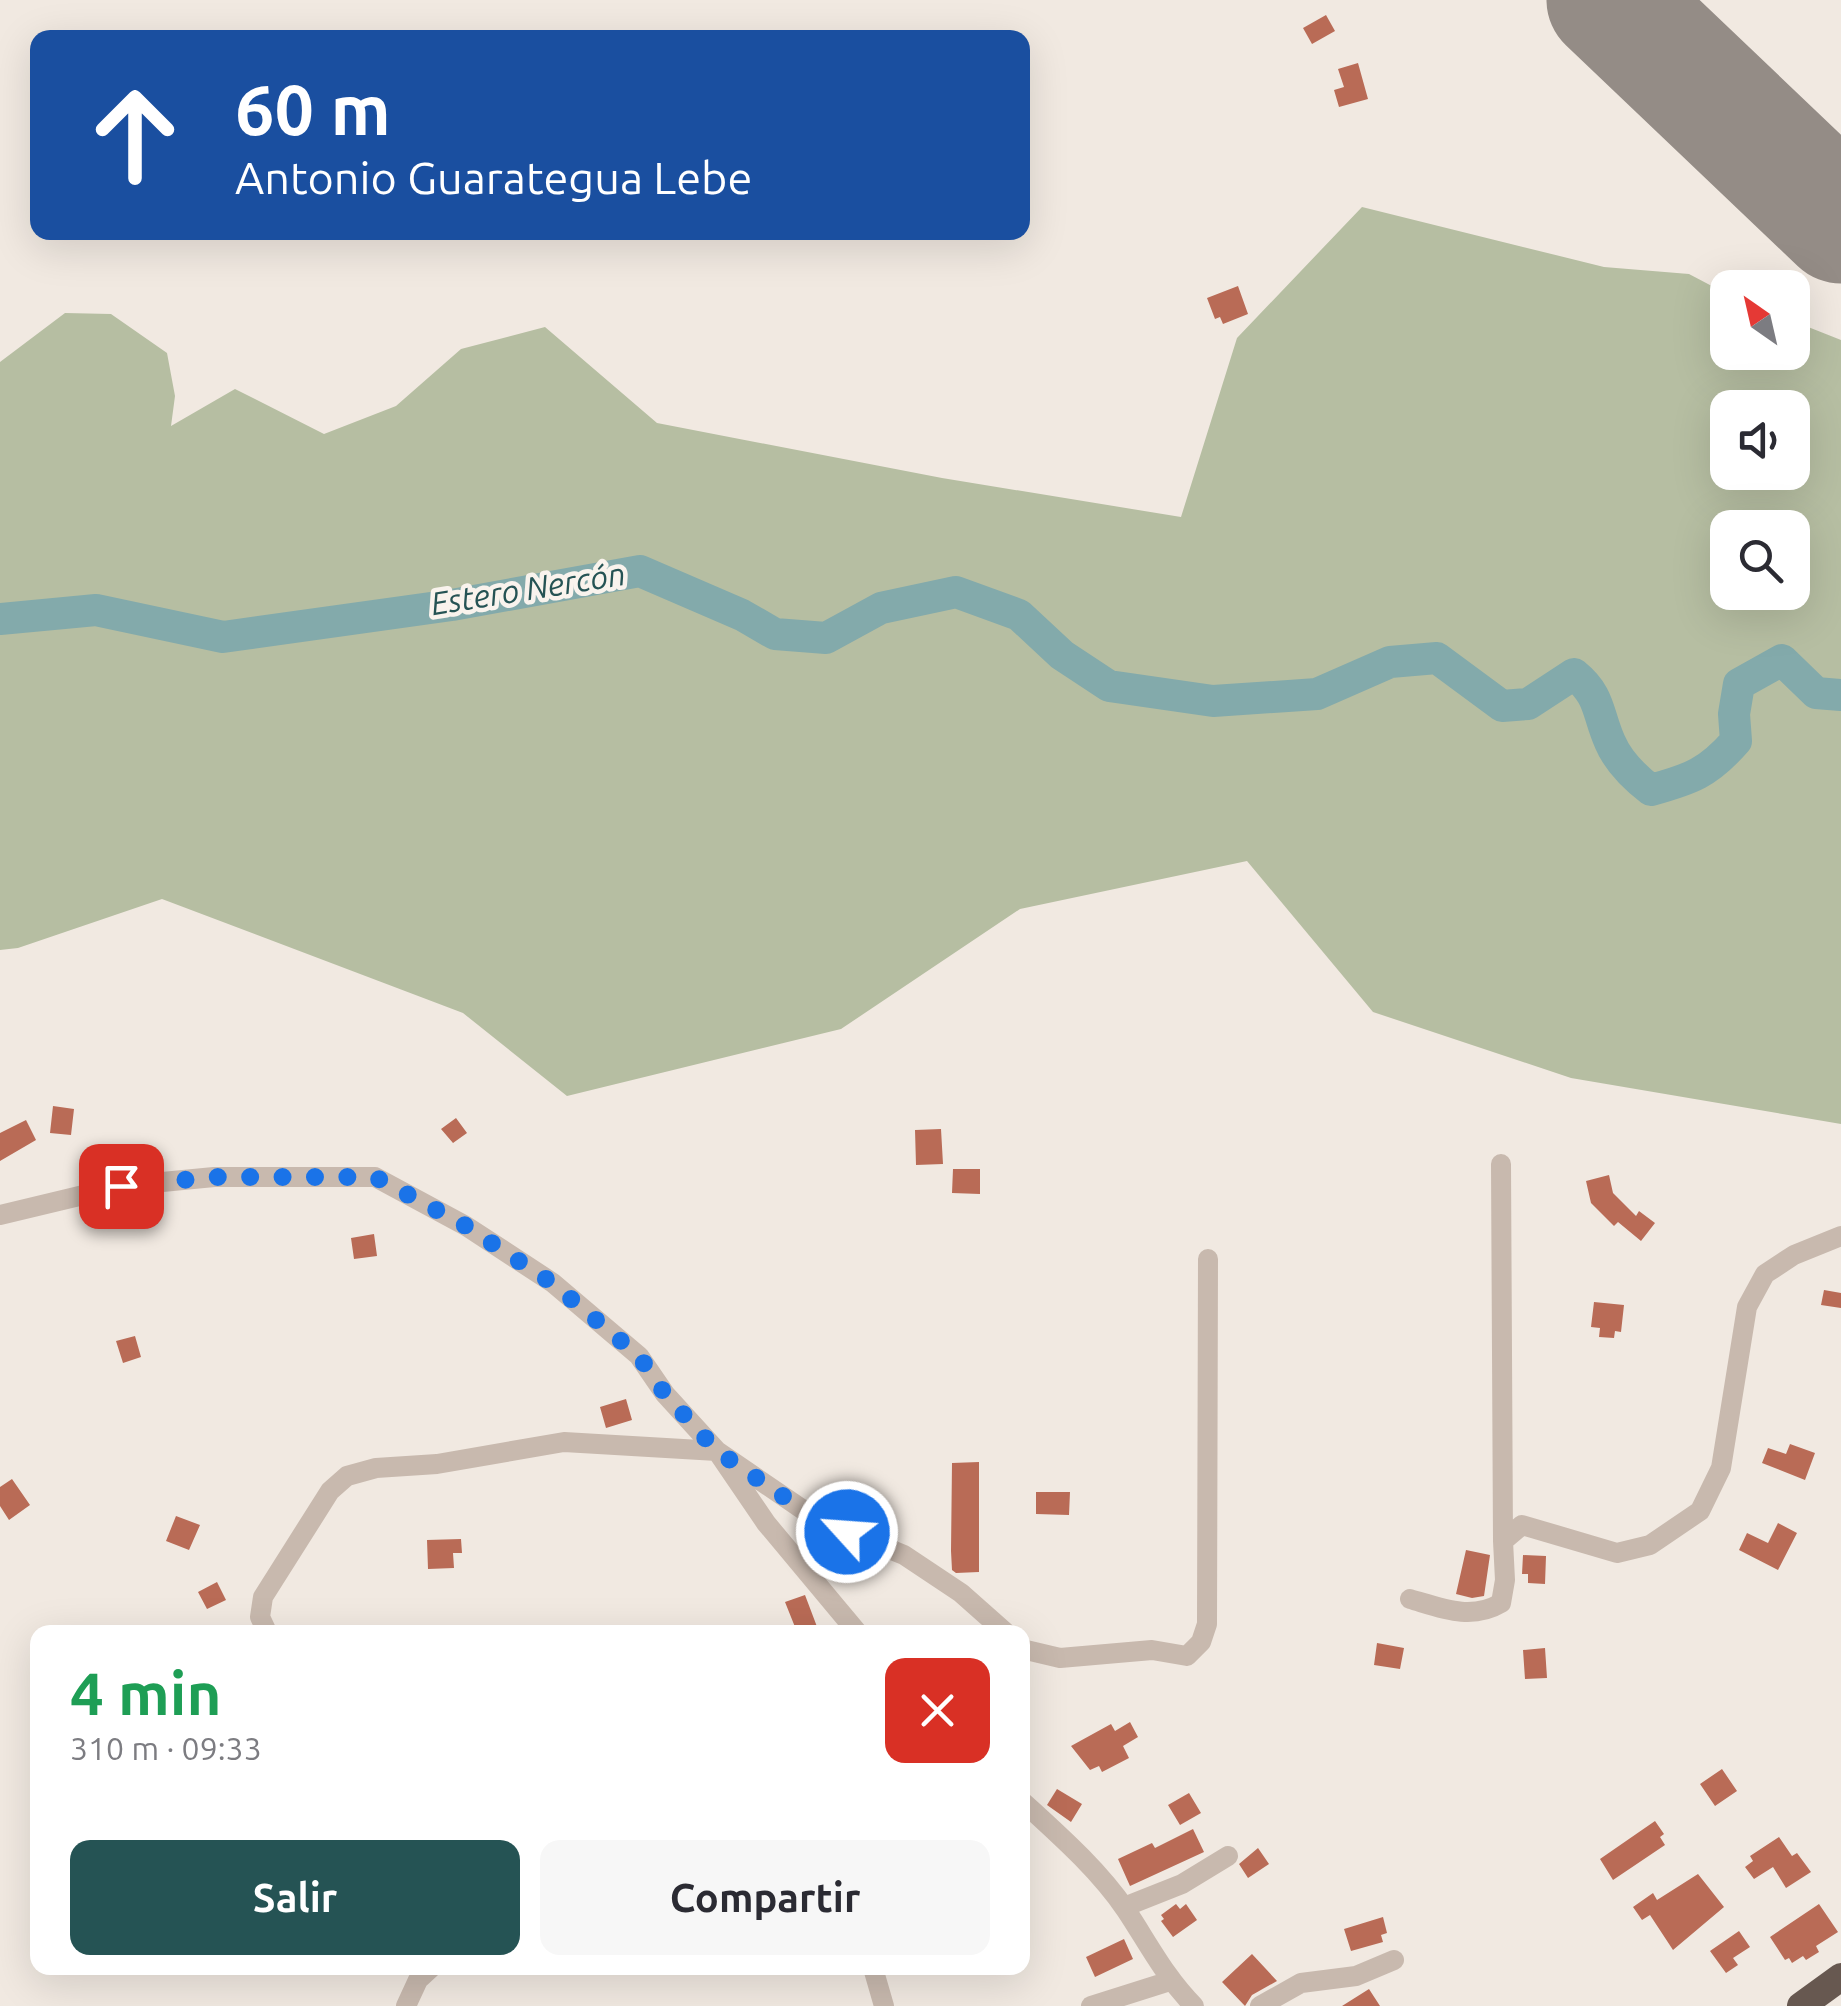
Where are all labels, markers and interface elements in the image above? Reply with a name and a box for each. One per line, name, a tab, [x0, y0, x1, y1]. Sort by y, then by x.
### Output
icon: ahead	[70, 70, 200, 200]
text: 60 m	[235, 70, 391, 148]
text: Antonio Guarategua Lebe	[235, 152, 752, 203]
north arrow	[1710, 270, 1810, 370]
map controls	[1710, 270, 1810, 610]
button: sound	[1710, 390, 1810, 490]
button: search	[1710, 510, 1810, 610]
water label: Estero Nercón	[428, 555, 628, 621]
pin	[79, 1144, 164, 1229]
icon: arrive	[94, 1159, 149, 1214]
position arrow	[795, 1480, 899, 1584]
button: close	[885, 1658, 990, 1763]
text: 4 min	[70, 1659, 222, 1726]
text: 310 m · 09:33	[70, 1730, 262, 1766]
button: Salir	[70, 1840, 520, 1955]
button: Compartir	[540, 1840, 990, 1955]

